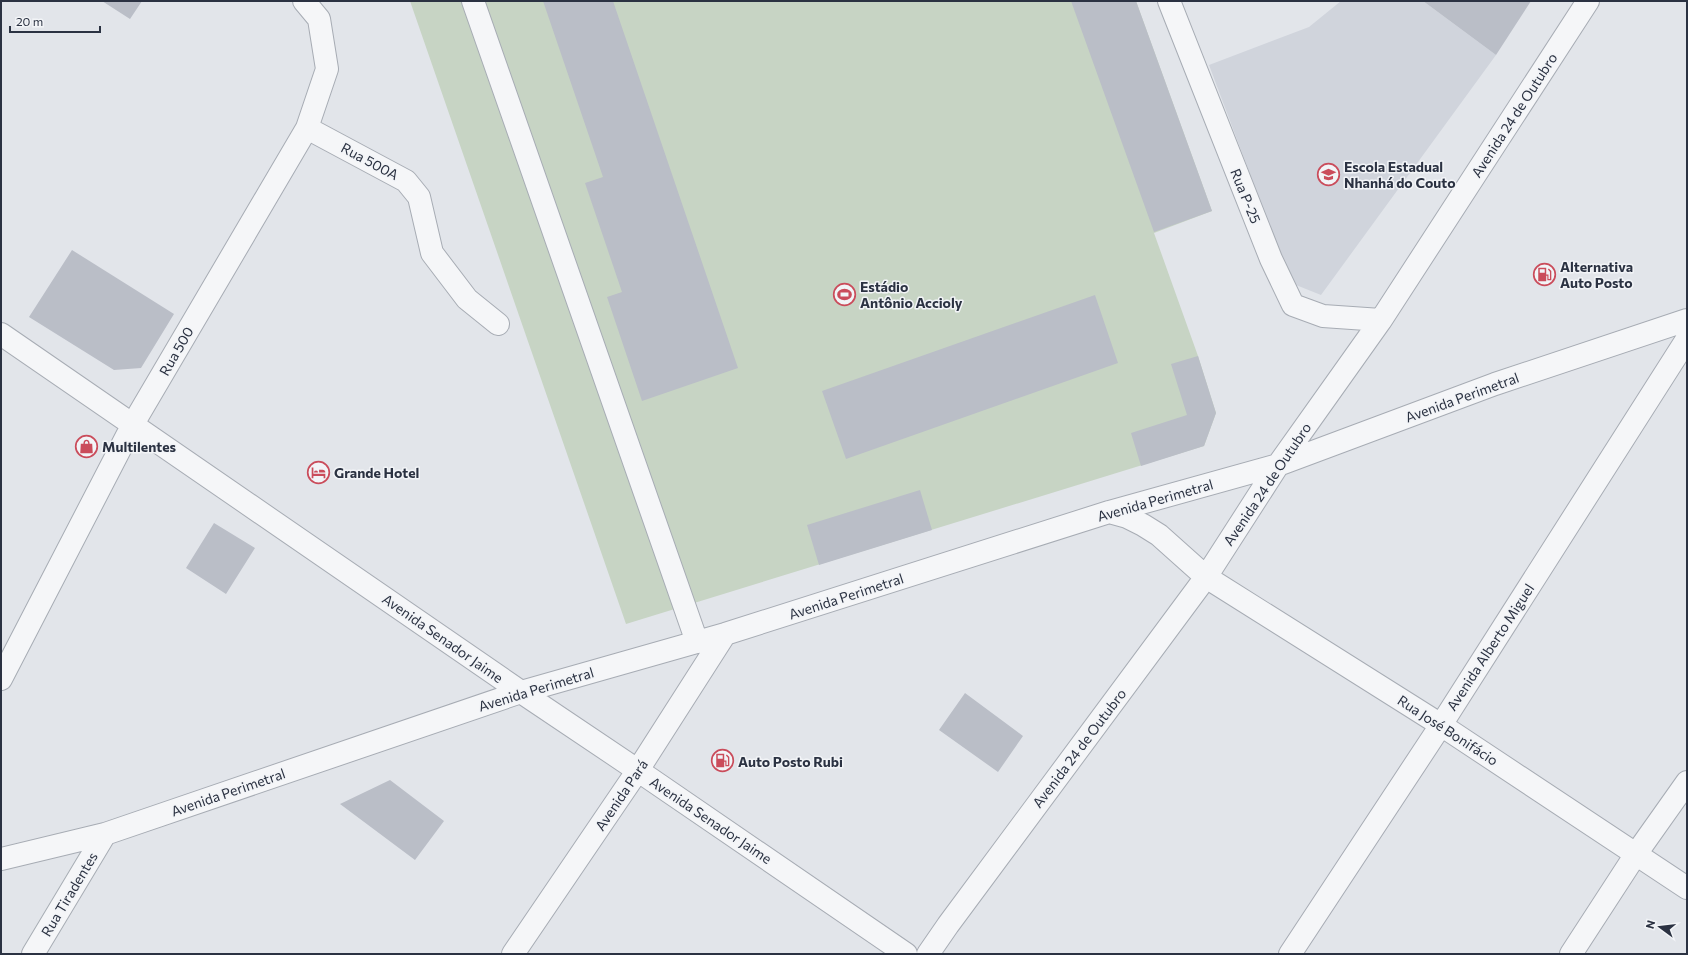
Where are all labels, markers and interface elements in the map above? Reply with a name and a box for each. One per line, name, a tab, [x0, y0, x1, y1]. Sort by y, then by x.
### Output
scale bar	[10, 8, 100, 34]
text: 20 m	[16, 14, 43, 28]
street label: Avenida 24 de Outubro	[1467, 50, 1561, 180]
street label: Rua 500A	[338, 139, 402, 183]
place label: Escola Estadual Nhanhá do Couto	[1344, 158, 1456, 191]
school or university icon: Escola Estadual Nhanhá do Couto	[1316, 161, 1342, 187]
street label: Rua P-25	[1227, 166, 1265, 226]
place label: Alternativa Auto Posto	[1560, 258, 1633, 291]
fuel station icon: Alternativa Auto Posto	[1531, 261, 1557, 287]
place label: Estádio Antônio Accioly	[860, 278, 963, 311]
sports icon: Estádio Antônio Accioly	[831, 281, 857, 307]
street label: Rua 500	[155, 324, 197, 378]
street label: Avenida Perimetral	[1403, 369, 1521, 425]
street label: Avenida 24 de Outubro	[1219, 419, 1315, 549]
shop icon: Multilentes	[74, 433, 100, 459]
place label: Multilentes	[102, 438, 177, 455]
hotel icon: Grande Hotel	[305, 459, 331, 485]
place label: Grande Hotel	[334, 464, 419, 481]
street label: Avenida Perimetral	[1095, 475, 1215, 525]
street label: Avenida Perimetral	[786, 569, 906, 623]
street label: Avenida Alberto Miguel	[1443, 580, 1537, 714]
street label: Avenida Senador Jaime	[379, 590, 507, 686]
street label: Avenida Perimetral	[476, 663, 596, 715]
street label: Avenida 24 de Outubro	[1029, 685, 1129, 811]
street label: Rua José Bonifácio	[1395, 691, 1501, 769]
fuel station icon: Auto Posto Rubi	[710, 748, 736, 774]
place label: Auto Posto Rubi	[738, 753, 843, 770]
street label: Avenida Pará	[591, 756, 651, 834]
street label: Avenida Perimetral	[169, 764, 287, 820]
street label: Avenida Senador Jaime	[647, 773, 775, 867]
street label: Rua Tiradentes	[37, 849, 101, 939]
north arrow	[1640, 907, 1680, 947]
text: N	[1643, 919, 1657, 930]

